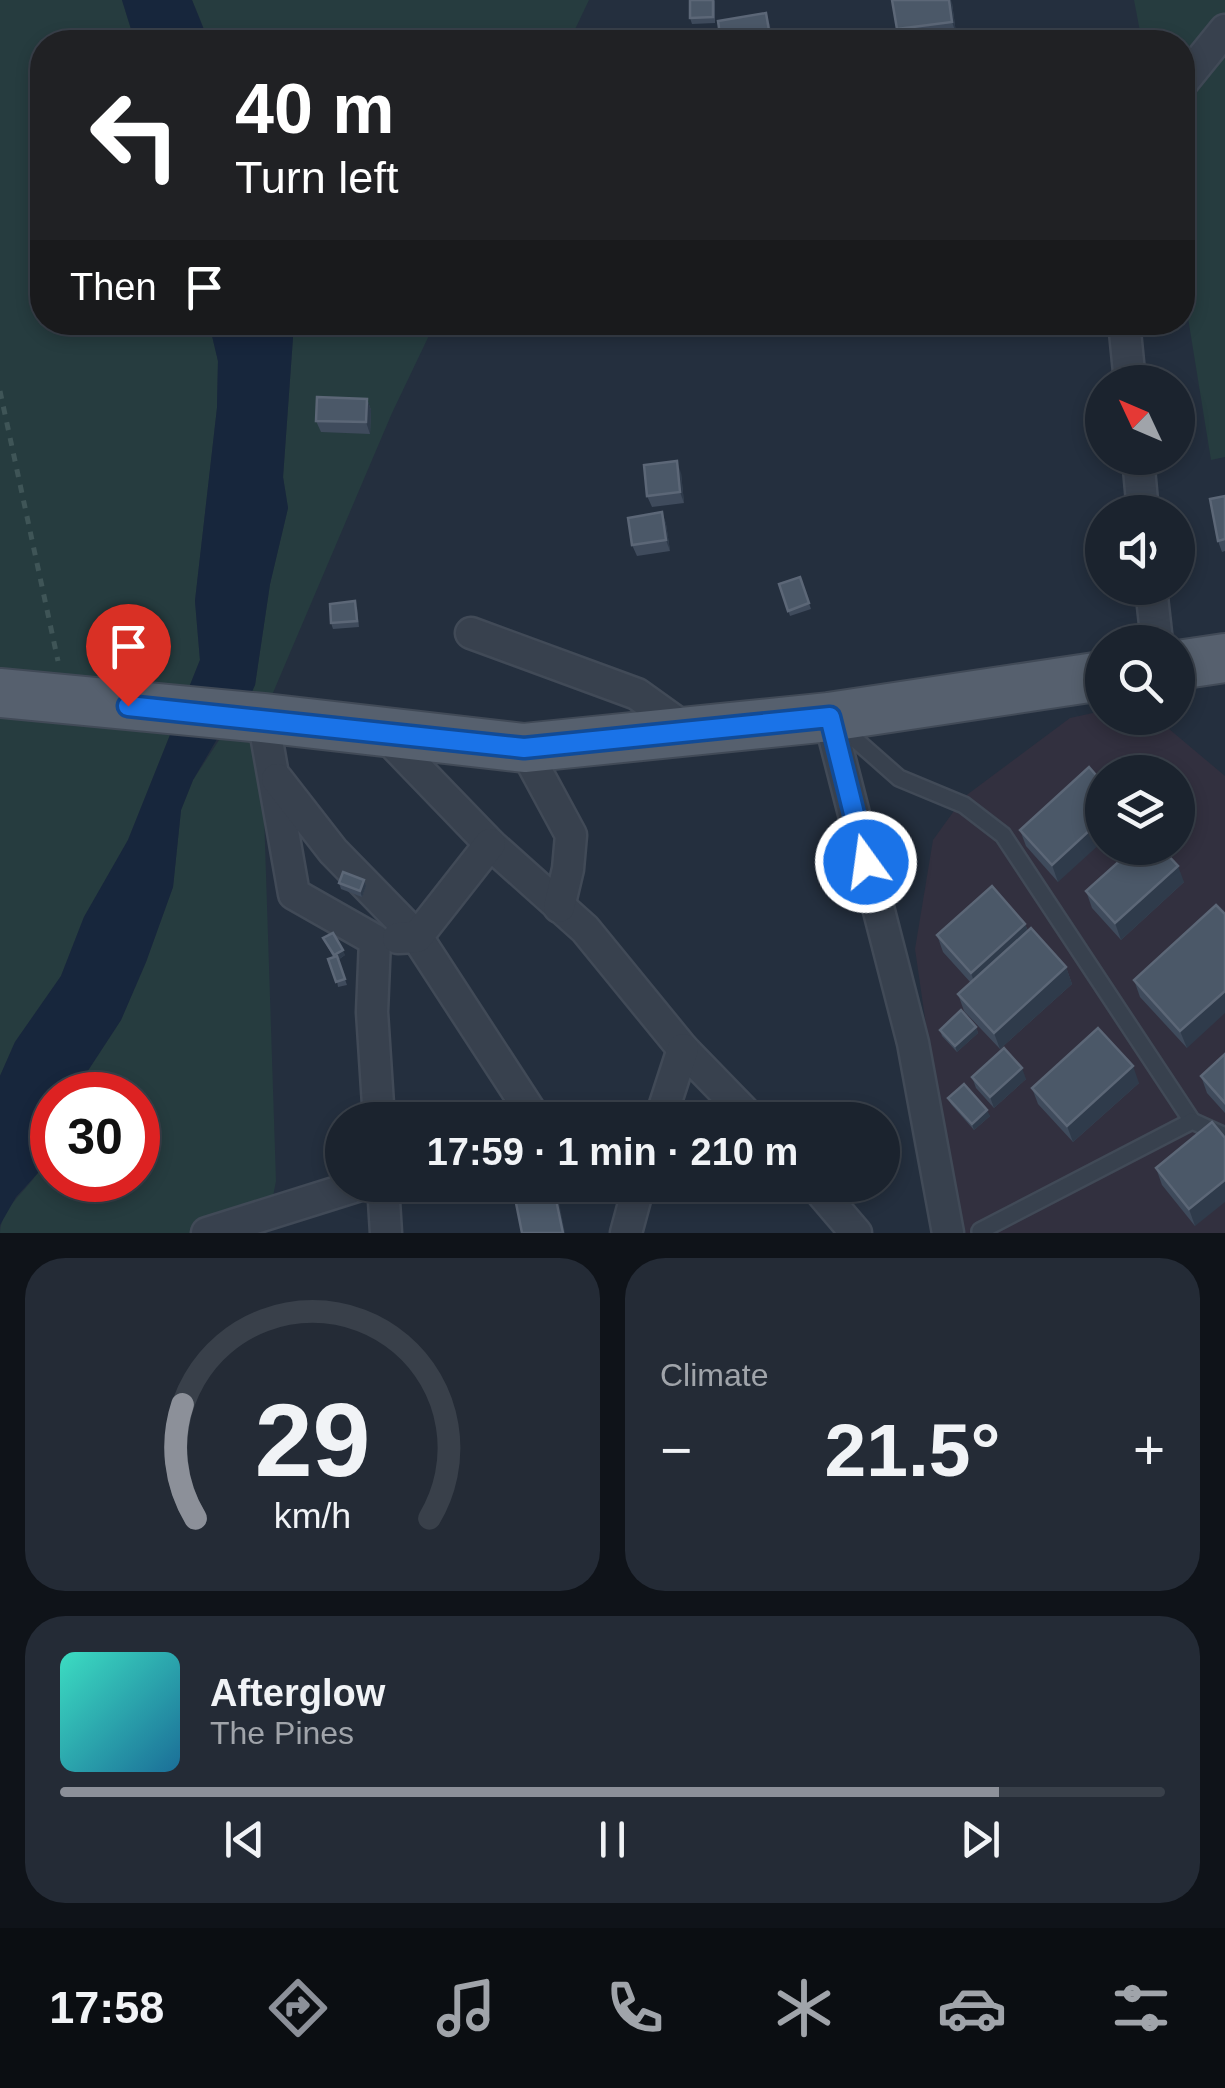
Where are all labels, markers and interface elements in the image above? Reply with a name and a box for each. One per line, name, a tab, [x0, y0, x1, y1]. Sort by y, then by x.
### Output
icon: left	[70, 70, 200, 200]
text: 40 m	[235, 70, 395, 148]
text: Turn left	[235, 152, 398, 203]
icon: arrive	[177, 260, 232, 315]
text: Then	[70, 266, 157, 308]
north arrow	[1085, 365, 1195, 475]
map controls	[1085, 365, 1195, 865]
button: sound	[1085, 495, 1195, 605]
pin	[86, 604, 171, 707]
icon: arrive	[101, 619, 156, 674]
button: search	[1085, 625, 1195, 735]
button: layers	[1085, 755, 1195, 865]
position arrow	[814, 810, 918, 914]
speed limit sign: 30	[30, 1072, 160, 1202]
text: 17:59 · 1 min · 210 m	[427, 1131, 798, 1173]
text: Climate	[660, 1357, 768, 1393]
text: 29	[255, 1382, 370, 1498]
text: 21.5°	[825, 1408, 1000, 1492]
text: −	[660, 1419, 692, 1481]
text: +	[1133, 1419, 1165, 1481]
text: km/h	[274, 1496, 351, 1536]
text: Afterglow	[210, 1672, 385, 1714]
text: The Pines	[210, 1715, 354, 1751]
icon: previous	[217, 1812, 272, 1867]
icon: pause	[585, 1812, 640, 1867]
icon: next	[953, 1812, 1008, 1867]
icon: directions	[263, 1973, 333, 2043]
icon: music	[431, 1973, 501, 2043]
icon: phone	[600, 1973, 670, 2043]
icon: climate	[769, 1973, 839, 2043]
icon: car	[937, 1973, 1007, 2043]
icon: filters	[1106, 1973, 1176, 2043]
text: 17:58	[49, 1982, 164, 2033]

